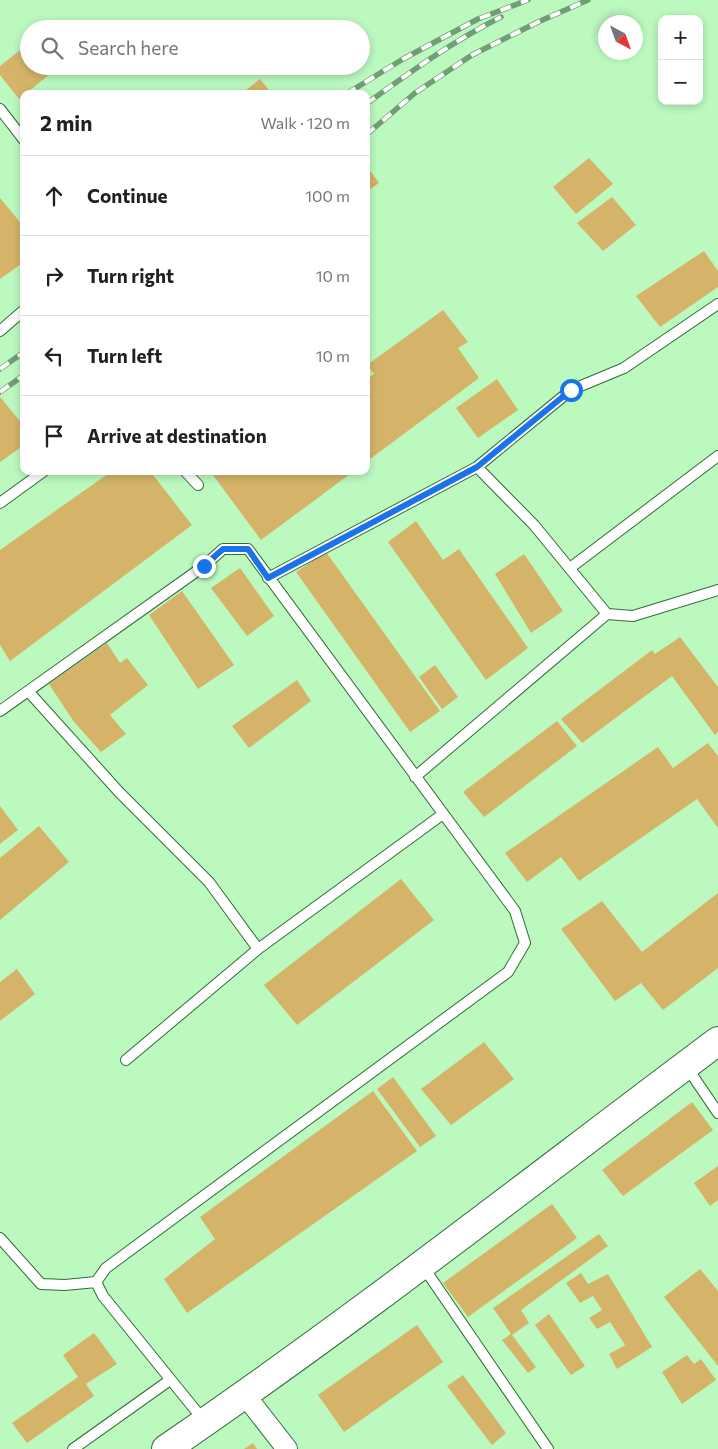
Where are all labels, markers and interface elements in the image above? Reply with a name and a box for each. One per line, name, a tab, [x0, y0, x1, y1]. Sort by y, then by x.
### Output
north arrow	[598, 15, 643, 60]
map controls	[658, 15, 703, 105]
button: +	[658, 15, 703, 60]
search box	[20, 20, 370, 75]
icon: search	[38, 34, 66, 62]
text: Search here	[78, 36, 178, 59]
button: −	[658, 60, 703, 105]
text: 2 min	[40, 110, 92, 135]
text: Walk · 120 m	[260, 113, 350, 132]
icon: ahead	[40, 182, 68, 210]
text: Continue	[87, 184, 167, 207]
text: 100 m	[305, 186, 350, 205]
icon: right	[40, 262, 68, 290]
text: Turn right	[87, 264, 174, 287]
text: 10 m	[316, 266, 350, 285]
icon: left	[40, 342, 68, 370]
text: Turn left	[87, 344, 162, 367]
text: 10 m	[316, 346, 350, 365]
route start	[560, 379, 583, 402]
icon: arrive	[40, 422, 68, 450]
text: Arrive at destination	[87, 424, 267, 447]
route end	[193, 555, 216, 578]

